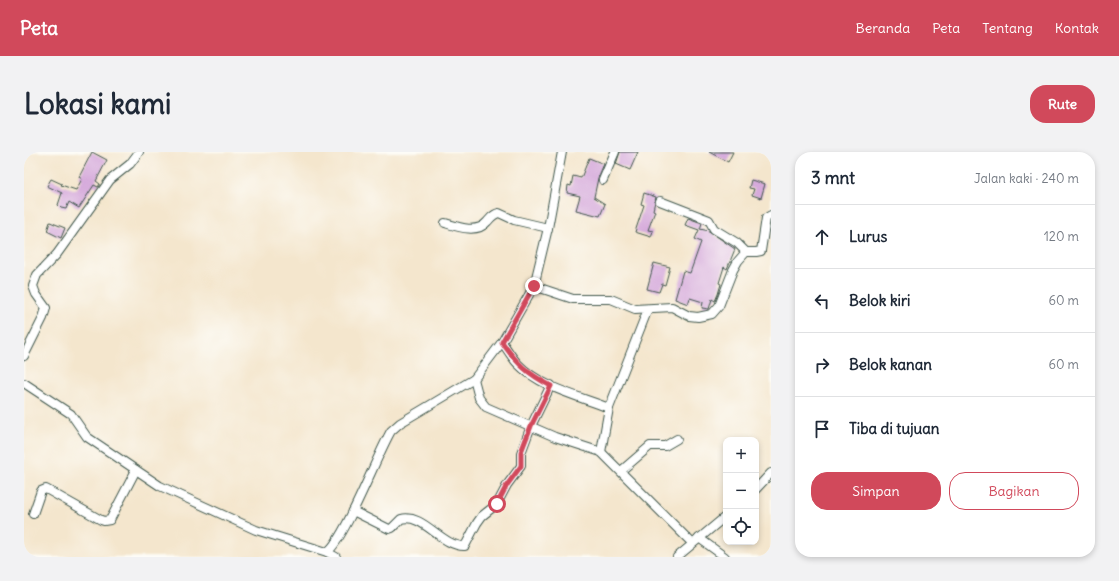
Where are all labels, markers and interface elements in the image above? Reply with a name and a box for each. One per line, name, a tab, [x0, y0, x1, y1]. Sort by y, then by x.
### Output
text: Peta	[20, 16, 58, 40]
text: Beranda	[856, 19, 910, 37]
text: Peta	[932, 19, 960, 37]
text: Tentang	[982, 19, 1033, 37]
text: Kontak	[1055, 19, 1099, 37]
button: Rute	[1030, 85, 1095, 123]
text: Lokasi kami	[24, 86, 171, 122]
text: 3 mnt	[811, 167, 855, 189]
text: Jalan kaki · 240 m	[974, 170, 1079, 187]
icon: ahead	[811, 226, 833, 248]
text: Lurus	[849, 227, 887, 246]
text: 120 m	[1044, 228, 1079, 245]
route end	[525, 277, 543, 295]
icon: left	[811, 290, 833, 312]
text: Belok kiri	[849, 291, 910, 310]
text: 60 m	[1048, 292, 1079, 309]
icon: right	[811, 354, 833, 376]
text: Belok kanan	[849, 355, 932, 374]
text: 60 m	[1048, 356, 1079, 373]
icon: arrive	[811, 418, 833, 440]
text: Tiba di tujuan	[849, 419, 939, 438]
map controls	[723, 437, 759, 545]
button: +	[723, 437, 759, 473]
button: Simpan	[811, 472, 941, 510]
button: Bagikan	[949, 472, 1079, 510]
button: −	[723, 473, 759, 509]
route start	[488, 495, 506, 513]
button: locate	[723, 509, 759, 545]

